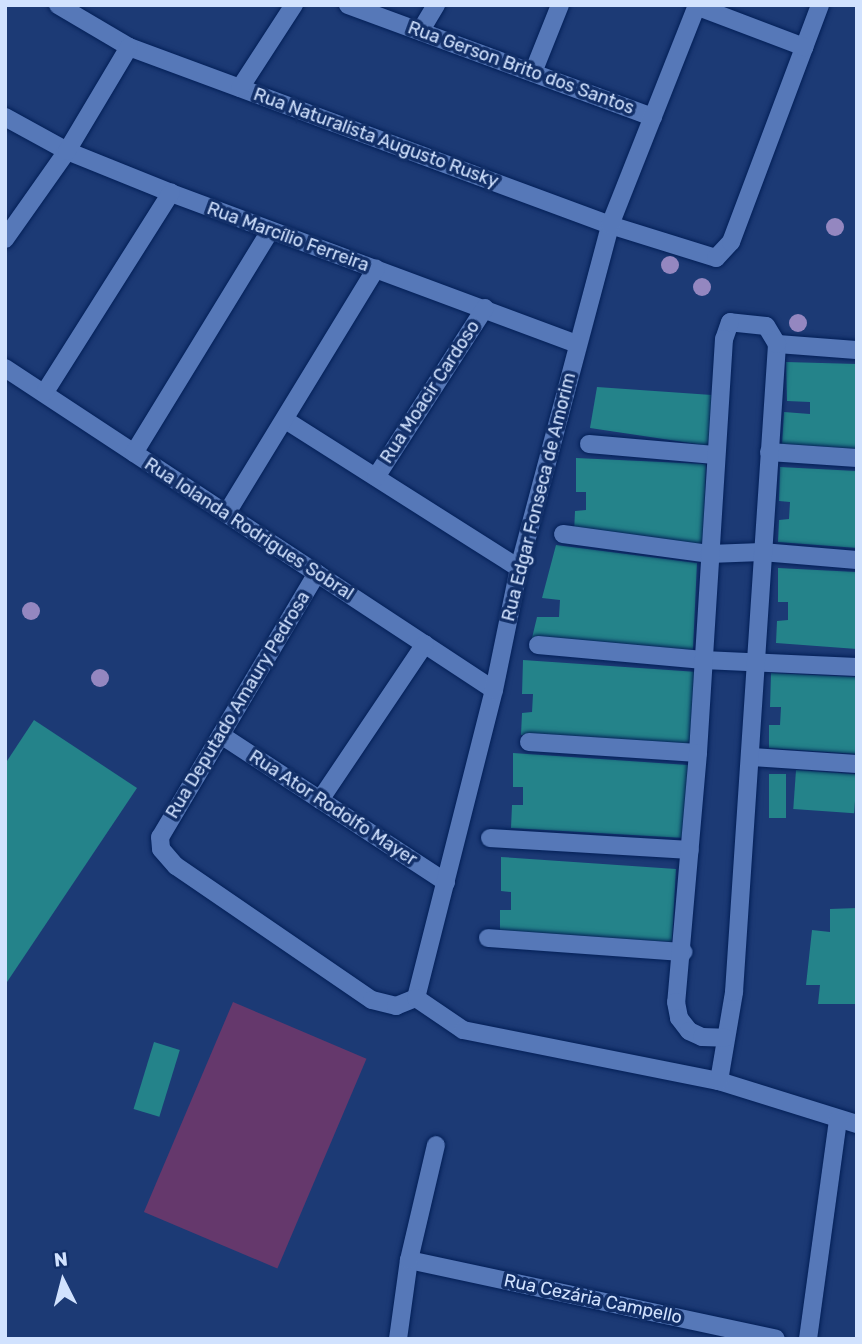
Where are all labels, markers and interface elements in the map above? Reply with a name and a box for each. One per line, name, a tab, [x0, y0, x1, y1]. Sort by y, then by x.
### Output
street label: Rua Gerson Brito dos Santos	[405, 17, 637, 119]
street label: Rua Naturalista Augusto Rusky	[250, 83, 502, 193]
street label: Rua Marcílio Ferreira	[204, 198, 372, 276]
street label: Rua Moacir Cardoso	[376, 316, 484, 468]
street label: Rua Edgar Fonseca de Amorim	[498, 370, 580, 624]
street label: Rua Iolanda Rodrigues Sobral	[140, 453, 358, 605]
street label: Rua Deputado Amaury Pedrosa	[161, 587, 315, 823]
street label: Rua Ator Rodolfo Mayer	[245, 745, 421, 871]
north arrow	[28, 1246, 98, 1316]
text: N	[53, 1247, 69, 1272]
street label: Rua Cezária Campello	[502, 1270, 684, 1328]

